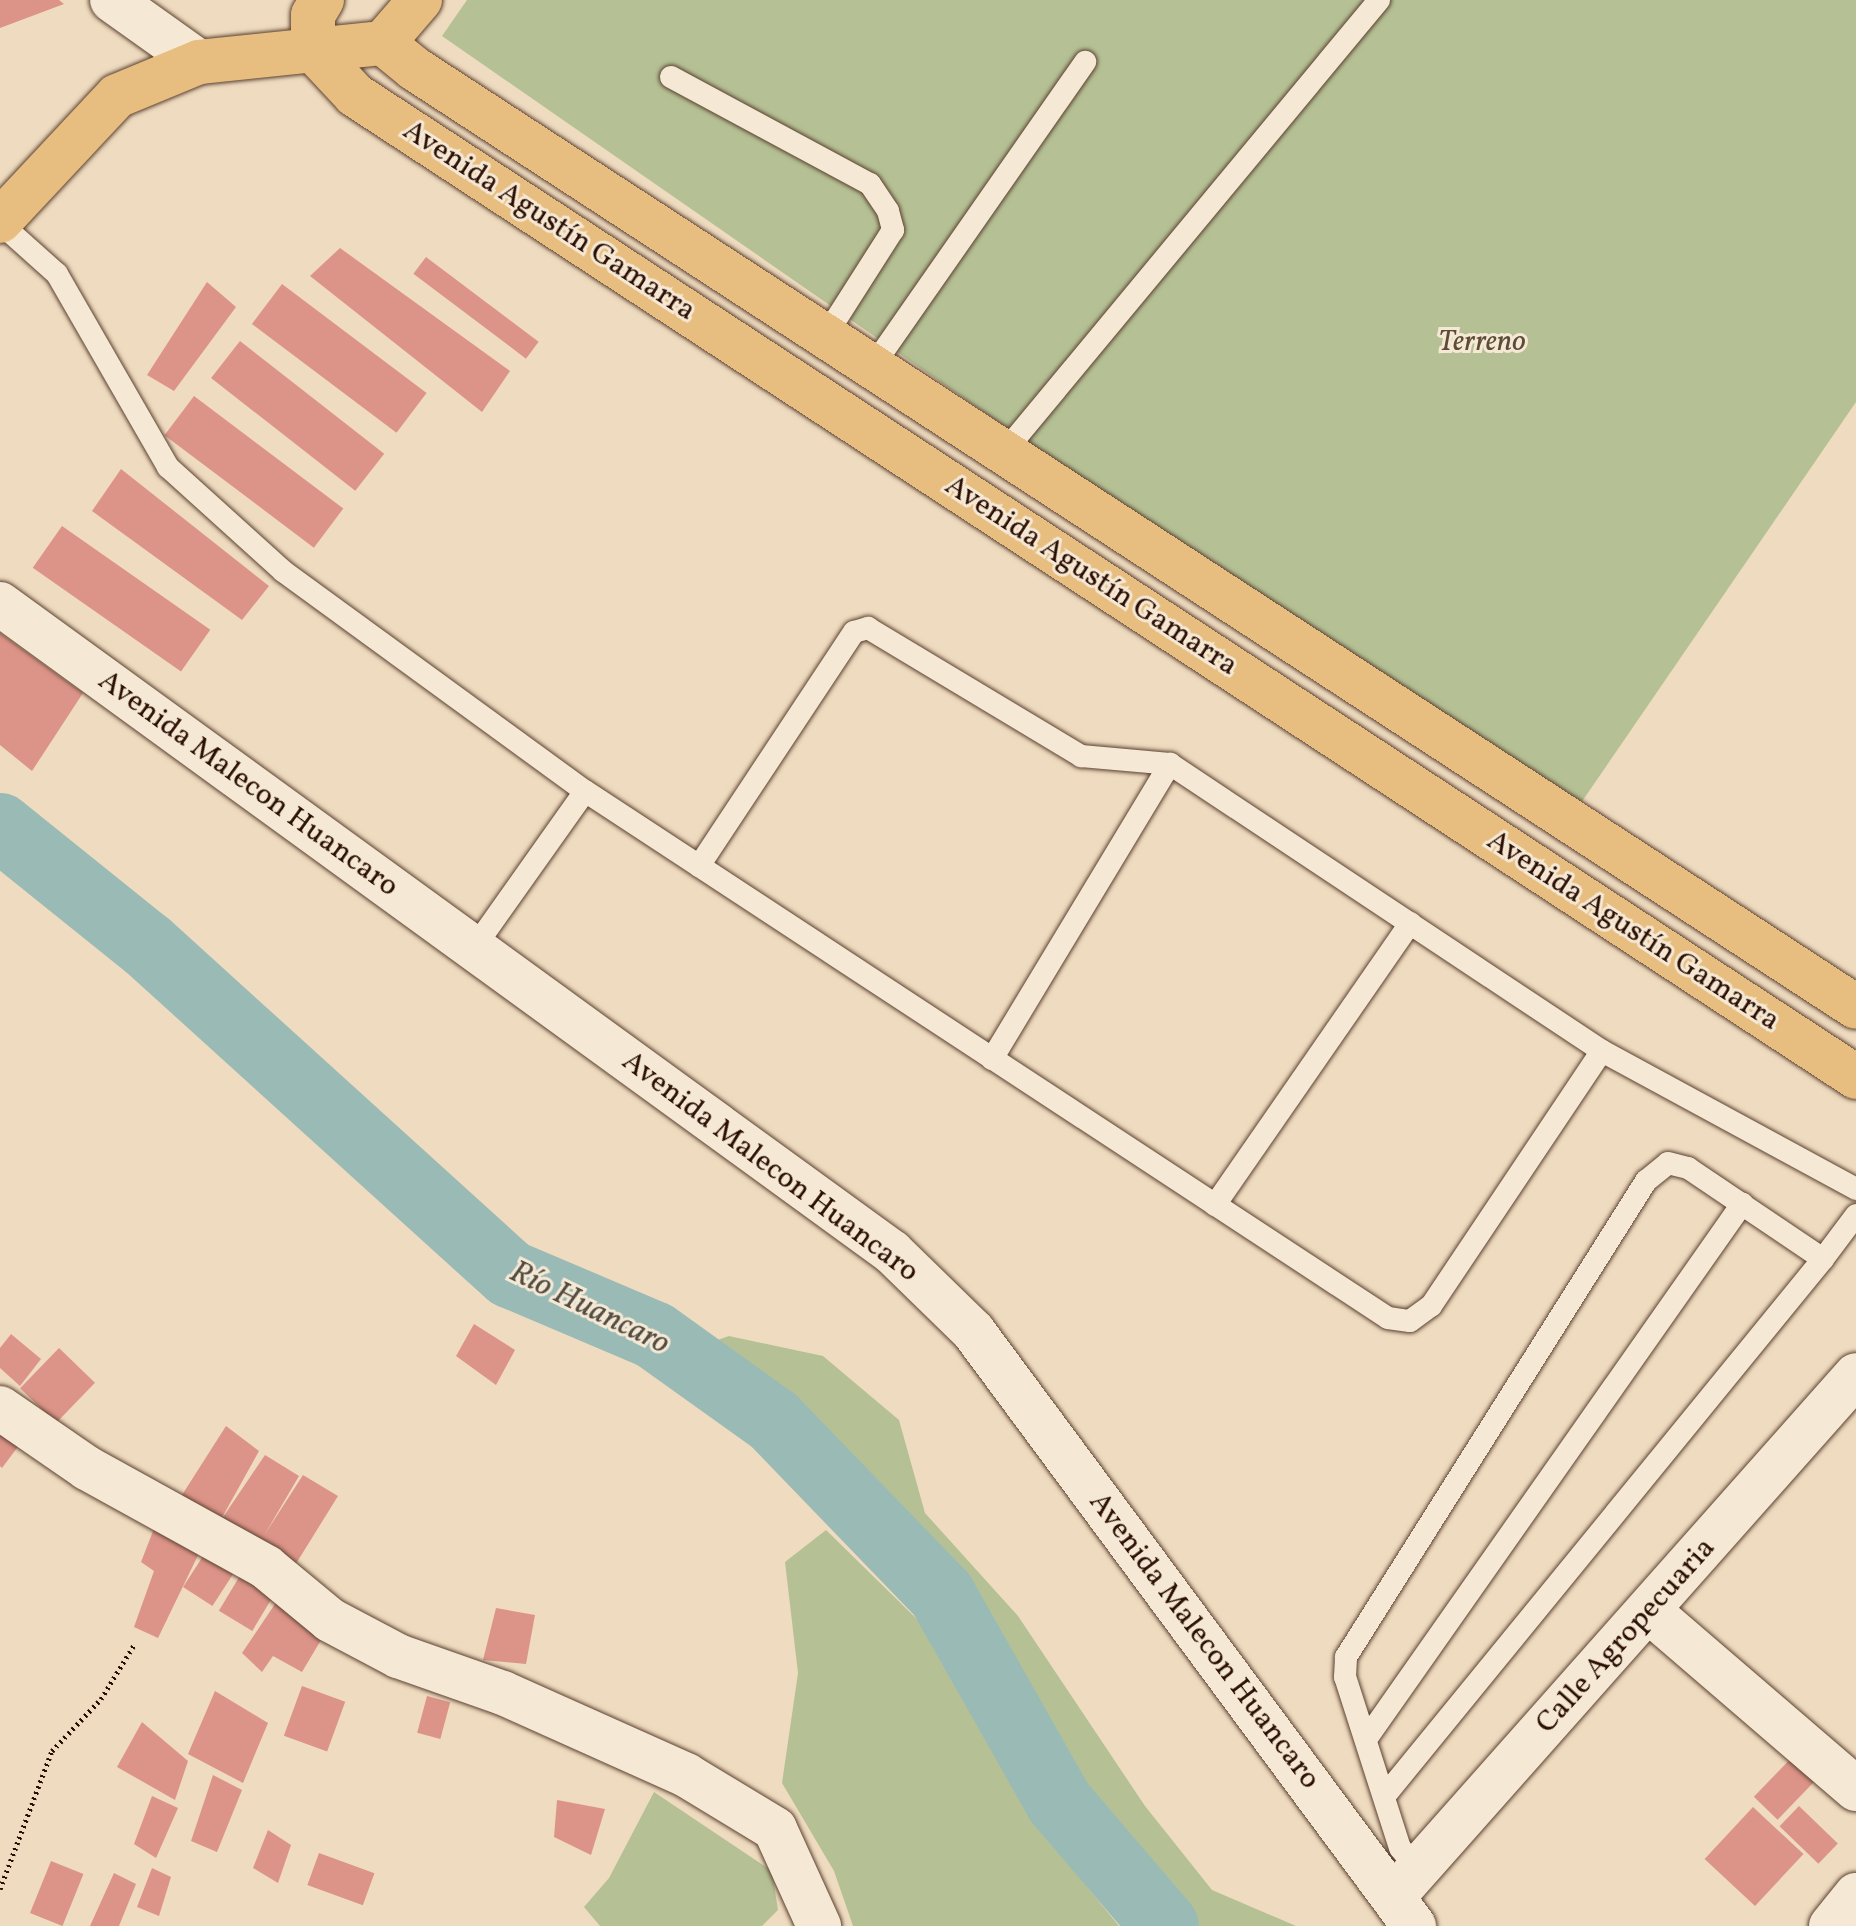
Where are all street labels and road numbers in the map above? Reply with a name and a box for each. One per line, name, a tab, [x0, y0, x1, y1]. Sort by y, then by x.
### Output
street label: Avenida Agustín Gamarra	[396, 113, 702, 329]
street label: Avenida Agustín Gamarra	[938, 468, 1244, 684]
street label: Avenida Malecon Huancaro	[91, 663, 405, 905]
street label: Avenida Agustín Gamarra	[1480, 823, 1786, 1039]
street label: Avenida Malecon Huancaro	[614, 1044, 926, 1290]
street label: Avenida Malecon Huancaro	[1081, 1485, 1327, 1797]
street label: Calle Agropecuaria	[1529, 1531, 1723, 1741]

